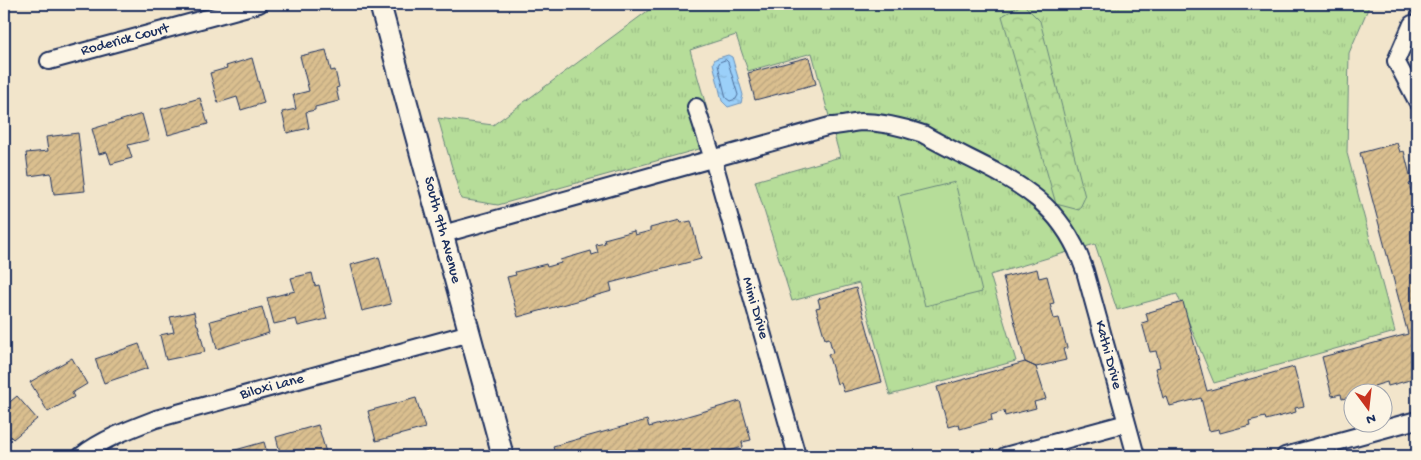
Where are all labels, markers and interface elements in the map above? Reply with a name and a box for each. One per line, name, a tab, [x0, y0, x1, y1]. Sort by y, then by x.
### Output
street label: Roderick Court	[79, 19, 173, 60]
street label: South 9th Avenue	[419, 175, 465, 286]
street label: Mimi Drive	[738, 275, 773, 341]
street label: Kathi Drive	[1090, 319, 1126, 392]
street label: Biloxi Lane	[237, 370, 306, 404]
north arrow	[1344, 382, 1394, 432]
text: N	[1364, 409, 1377, 428]

